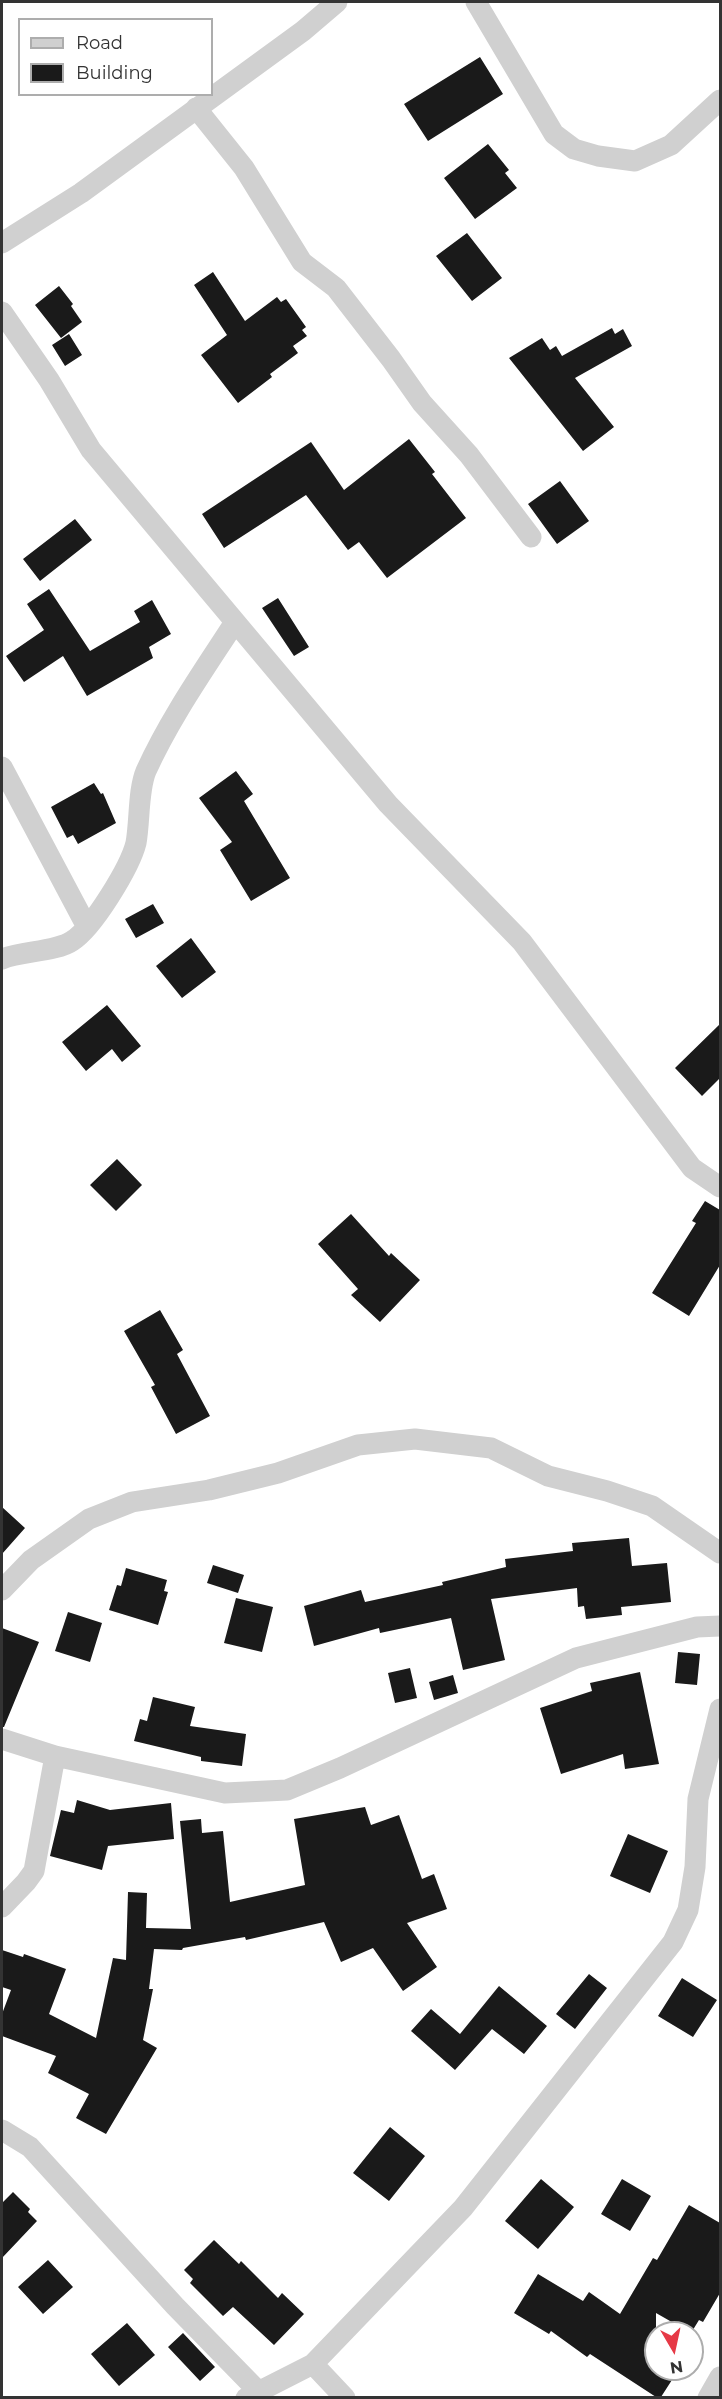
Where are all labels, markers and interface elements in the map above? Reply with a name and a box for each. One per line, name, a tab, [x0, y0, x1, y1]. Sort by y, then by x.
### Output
legend	[18, 18, 213, 96]
text: Road	[76, 32, 123, 54]
text: Building	[76, 62, 153, 84]
north arrow	[644, 2321, 704, 2381]
text: N	[669, 2357, 684, 2378]

